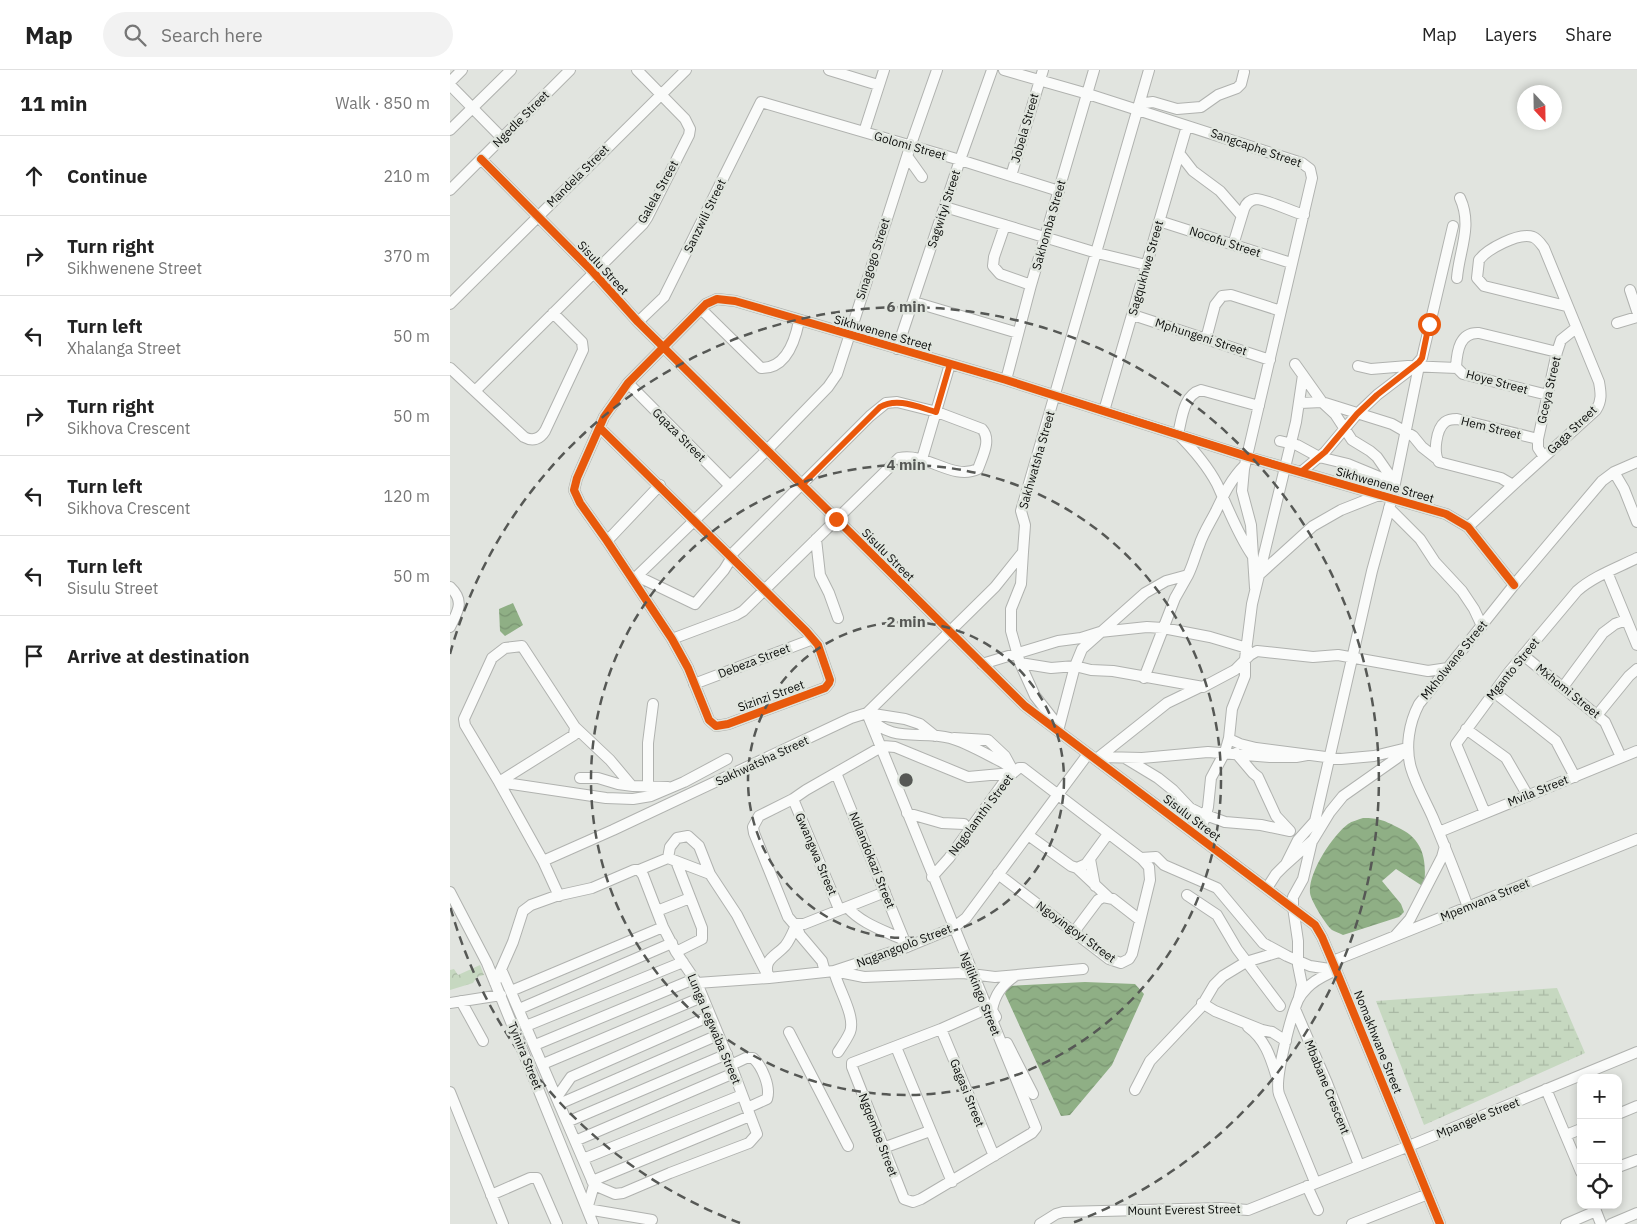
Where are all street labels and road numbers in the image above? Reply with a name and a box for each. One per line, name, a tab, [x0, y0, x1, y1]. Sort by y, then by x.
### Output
street label: Ngedle Street	[489, 87, 552, 150]
street label: Jobela Street	[1007, 91, 1042, 164]
street label: Sangcaphe Street	[1209, 125, 1304, 170]
street label: Golomi Street	[872, 128, 948, 163]
street label: Mandela Street	[543, 141, 612, 210]
street label: Galela Street	[634, 157, 681, 226]
street label: Sagwityi Street	[924, 168, 963, 250]
street label: Sanzwili Street	[680, 177, 729, 255]
street label: Sakhomba Street	[1029, 178, 1069, 272]
street label: Sinagogo Street	[852, 216, 893, 302]
street label: Sagqukhwe Street	[1125, 219, 1166, 317]
street label: Nocofu Street	[1188, 223, 1263, 260]
street label: Sisulu Street	[575, 238, 632, 298]
street label: Sikhwenene Street	[832, 311, 934, 354]
street label: Mphungeni Street	[1153, 315, 1249, 358]
street label: Gceya Street	[1533, 355, 1564, 425]
street label: Hoye Street	[1465, 366, 1530, 397]
street label: Gaga Street	[1544, 402, 1600, 457]
street label: Gqaza Street	[650, 405, 709, 464]
street label: Sakhwatsha Street	[1015, 409, 1058, 510]
street label: Hem Street	[1460, 413, 1523, 442]
street label: Sikhwenene Street	[1334, 463, 1436, 506]
street label: Sisulu Street	[859, 525, 918, 584]
street label: Mkholwane Street	[1417, 617, 1490, 702]
street label: Mganto Street	[1483, 634, 1542, 703]
street label: Debeza Street	[716, 640, 792, 681]
street label: Mxhomi Street	[1533, 660, 1604, 721]
street label: Sizinzi Street	[736, 677, 806, 714]
street label: Sakhwatsha Street	[713, 732, 811, 789]
street label: Nqgolamthi Street	[945, 771, 1016, 858]
street label: Mvila Street	[1505, 772, 1570, 809]
street label: Sisulu Street	[1160, 791, 1224, 844]
street label: Ndlandokazi Street	[846, 809, 899, 910]
street label: Gwangwa Street	[792, 810, 841, 897]
street label: Mpemvana Street	[1438, 875, 1532, 924]
street label: Ngoyingoyi Street	[1034, 898, 1119, 966]
street label: Nqgangqolo Street	[854, 920, 953, 971]
street label: Ngilikingo Street	[957, 950, 1004, 1038]
street label: Lunga Legwaba Street	[684, 971, 745, 1086]
street label: Nomakhwane Street	[1351, 988, 1406, 1096]
street label: Tyinira Street	[505, 1020, 546, 1092]
street label: Mbabane Crescent	[1302, 1037, 1353, 1136]
street label: Gagasi Street	[947, 1057, 988, 1129]
street label: Ngqembe Street	[856, 1091, 901, 1179]
street label: Mpangele Street	[1434, 1094, 1522, 1141]
street label: Mount Everest Street	[1127, 1201, 1241, 1218]

